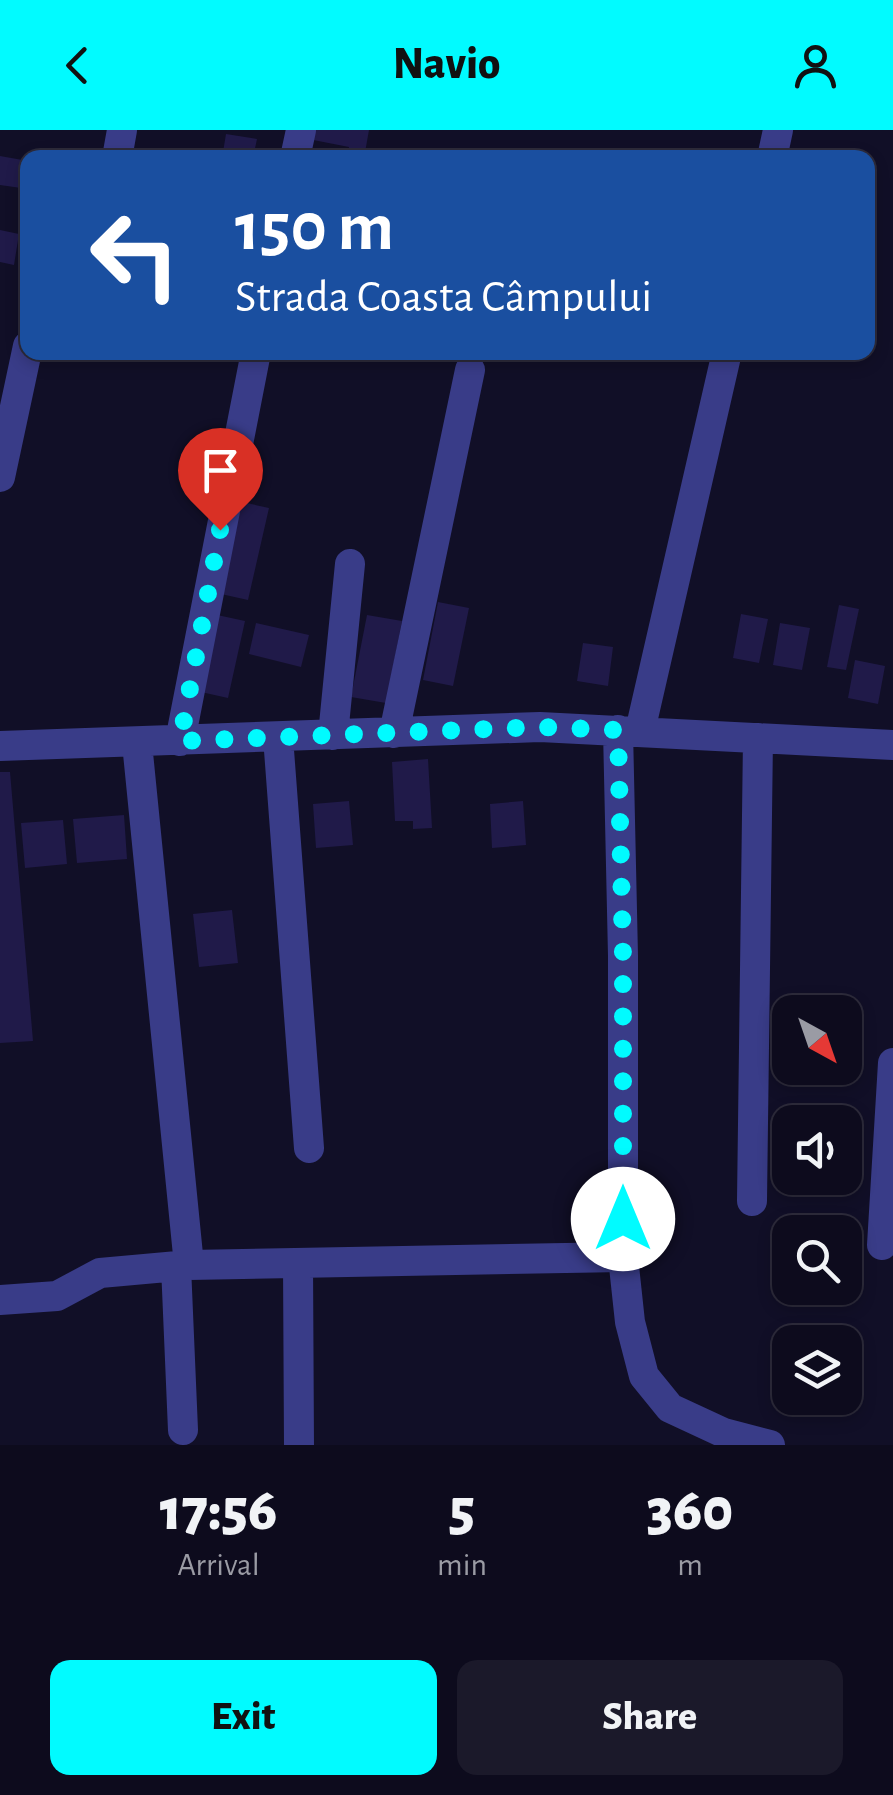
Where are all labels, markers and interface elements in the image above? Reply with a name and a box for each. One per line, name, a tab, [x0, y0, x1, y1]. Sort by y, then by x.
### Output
icon: back	[50, 38, 105, 93]
icon: person	[788, 38, 843, 93]
text: Navio	[393, 42, 500, 87]
icon: left	[70, 190, 200, 320]
text: 150 m	[235, 193, 394, 263]
text: Strada Coasta Câmpului	[235, 275, 652, 320]
pin	[178, 428, 263, 531]
icon: arrive	[193, 443, 248, 498]
north arrow	[772, 995, 862, 1085]
map controls	[772, 995, 862, 1415]
button: sound	[772, 1105, 862, 1195]
position arrow	[571, 1167, 675, 1271]
button: search	[772, 1215, 862, 1305]
button: layers	[772, 1325, 862, 1415]
text: 17:56	[160, 1481, 277, 1541]
text: 5	[449, 1481, 475, 1541]
text: 360	[647, 1481, 733, 1541]
text: Arrival	[177, 1549, 260, 1581]
text: min	[437, 1549, 487, 1581]
text: m	[677, 1549, 703, 1581]
button: Exit	[50, 1660, 437, 1775]
button: Share	[457, 1660, 843, 1775]

